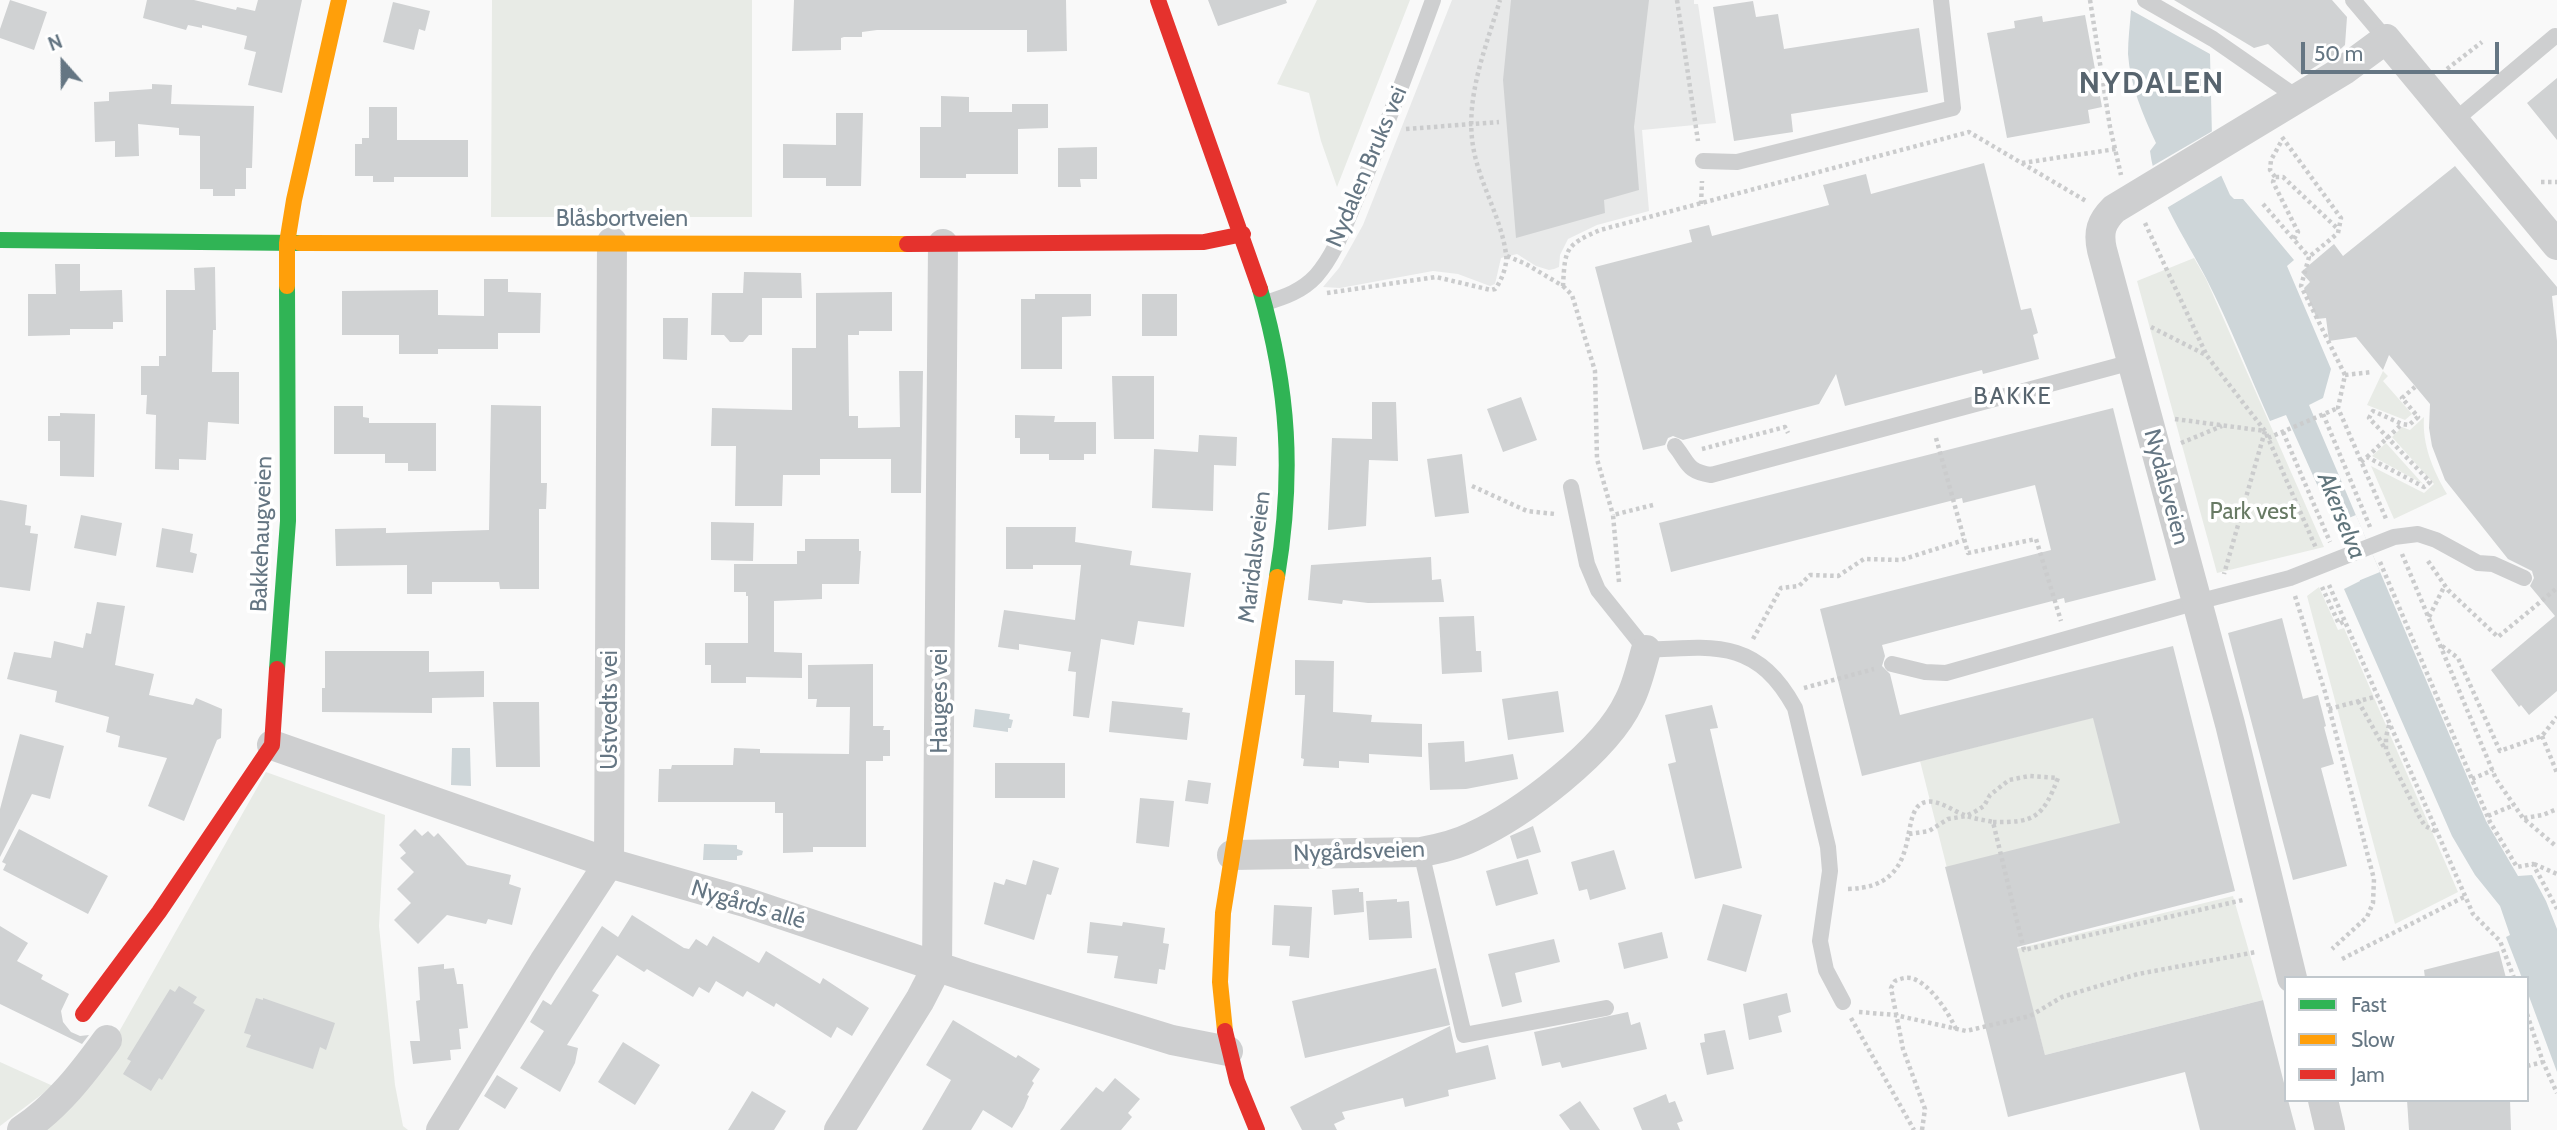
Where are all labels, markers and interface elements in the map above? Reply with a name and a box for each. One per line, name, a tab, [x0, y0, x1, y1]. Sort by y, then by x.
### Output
north arrow	[28, 28, 98, 98]
scale bar	[2305, 28, 2503, 72]
text: N	[45, 30, 66, 56]
text: 50 m	[2314, 41, 2363, 66]
district label: NYDALEN	[2080, 66, 2224, 102]
street label: Nydalen Bruks vei	[1321, 82, 1413, 252]
street label: Blåsbortveien	[556, 205, 688, 233]
district label: BAKKE	[1974, 383, 2052, 411]
street label: Nydalsveien	[2137, 426, 2195, 548]
street label: Bakkehaugveien	[245, 456, 279, 612]
water label: Akerselva	[2311, 468, 2371, 564]
street label: Maridalsveien	[1233, 489, 1277, 625]
park label: Park vest	[2210, 498, 2296, 526]
street label: Hauges vei	[926, 649, 954, 753]
street label: Ustvedts vei	[596, 650, 624, 770]
street label: Nygårdsveien	[1293, 836, 1425, 868]
street label: Nygårds allé	[688, 875, 808, 935]
legend	[2284, 976, 2529, 1102]
text: Fast	[2351, 992, 2387, 1017]
text: Slow	[2351, 1027, 2395, 1052]
text: Jam	[2351, 1062, 2385, 1087]

